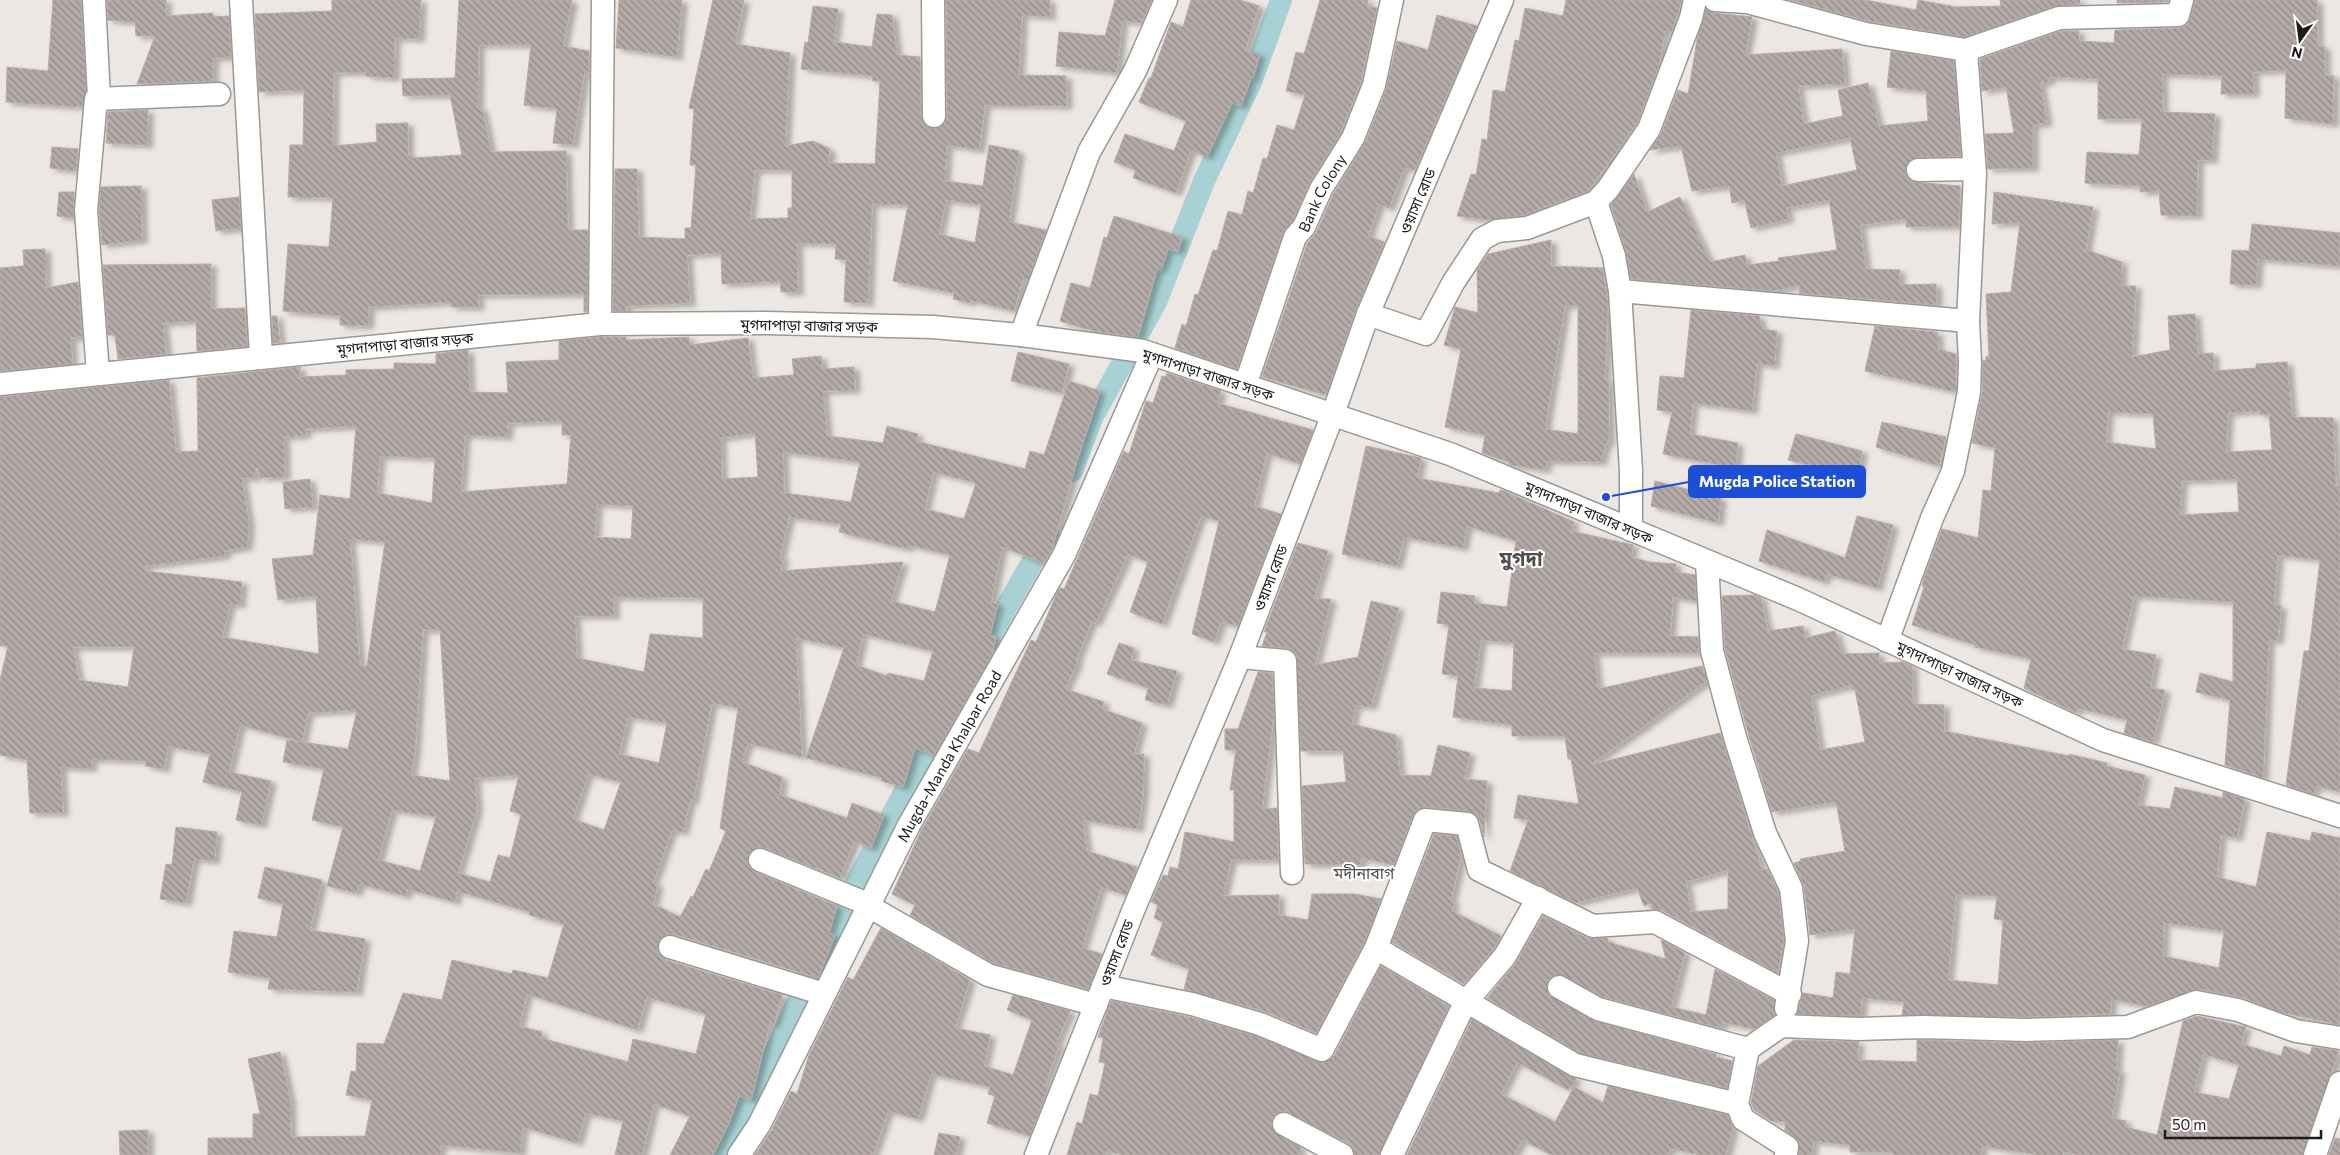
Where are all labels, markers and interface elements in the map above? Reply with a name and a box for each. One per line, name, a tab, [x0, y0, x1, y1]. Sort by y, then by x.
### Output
north arrow	[2275, 15, 2325, 65]
text: N	[2290, 44, 2304, 63]
street label: Bank Colony	[1294, 151, 1350, 235]
street label: ওয়াসা রোড	[1395, 165, 1439, 237]
street label: মুগদাপাড়া বাজার সড়ক	[739, 315, 879, 336]
street label: মুগদাপাড়া বাজার সড়ক	[335, 328, 475, 359]
street label: মুগদাপাড়া বাজার সড়ক	[1139, 344, 1277, 405]
callout: Mugda Police Station	[1689, 466, 1865, 497]
text: Mugda Police Station	[1699, 471, 1855, 490]
street label: মুগদাপাড়া বাজার সড়ক	[1521, 477, 1656, 548]
street label: ওয়াসা রোড	[1249, 542, 1291, 614]
district label: মুগদা	[1498, 546, 1543, 571]
street label: মুগদাপাড়া বাজার সড়ক	[1893, 636, 2027, 712]
street label: Mugda-Manda Khalpar Road	[893, 667, 1005, 845]
district label: মদীনাবাগ	[1333, 863, 1395, 882]
street label: ওয়াসা রোড	[1095, 917, 1137, 989]
scale bar	[2165, 1108, 2321, 1140]
text: 50 m	[2172, 1115, 2206, 1133]

